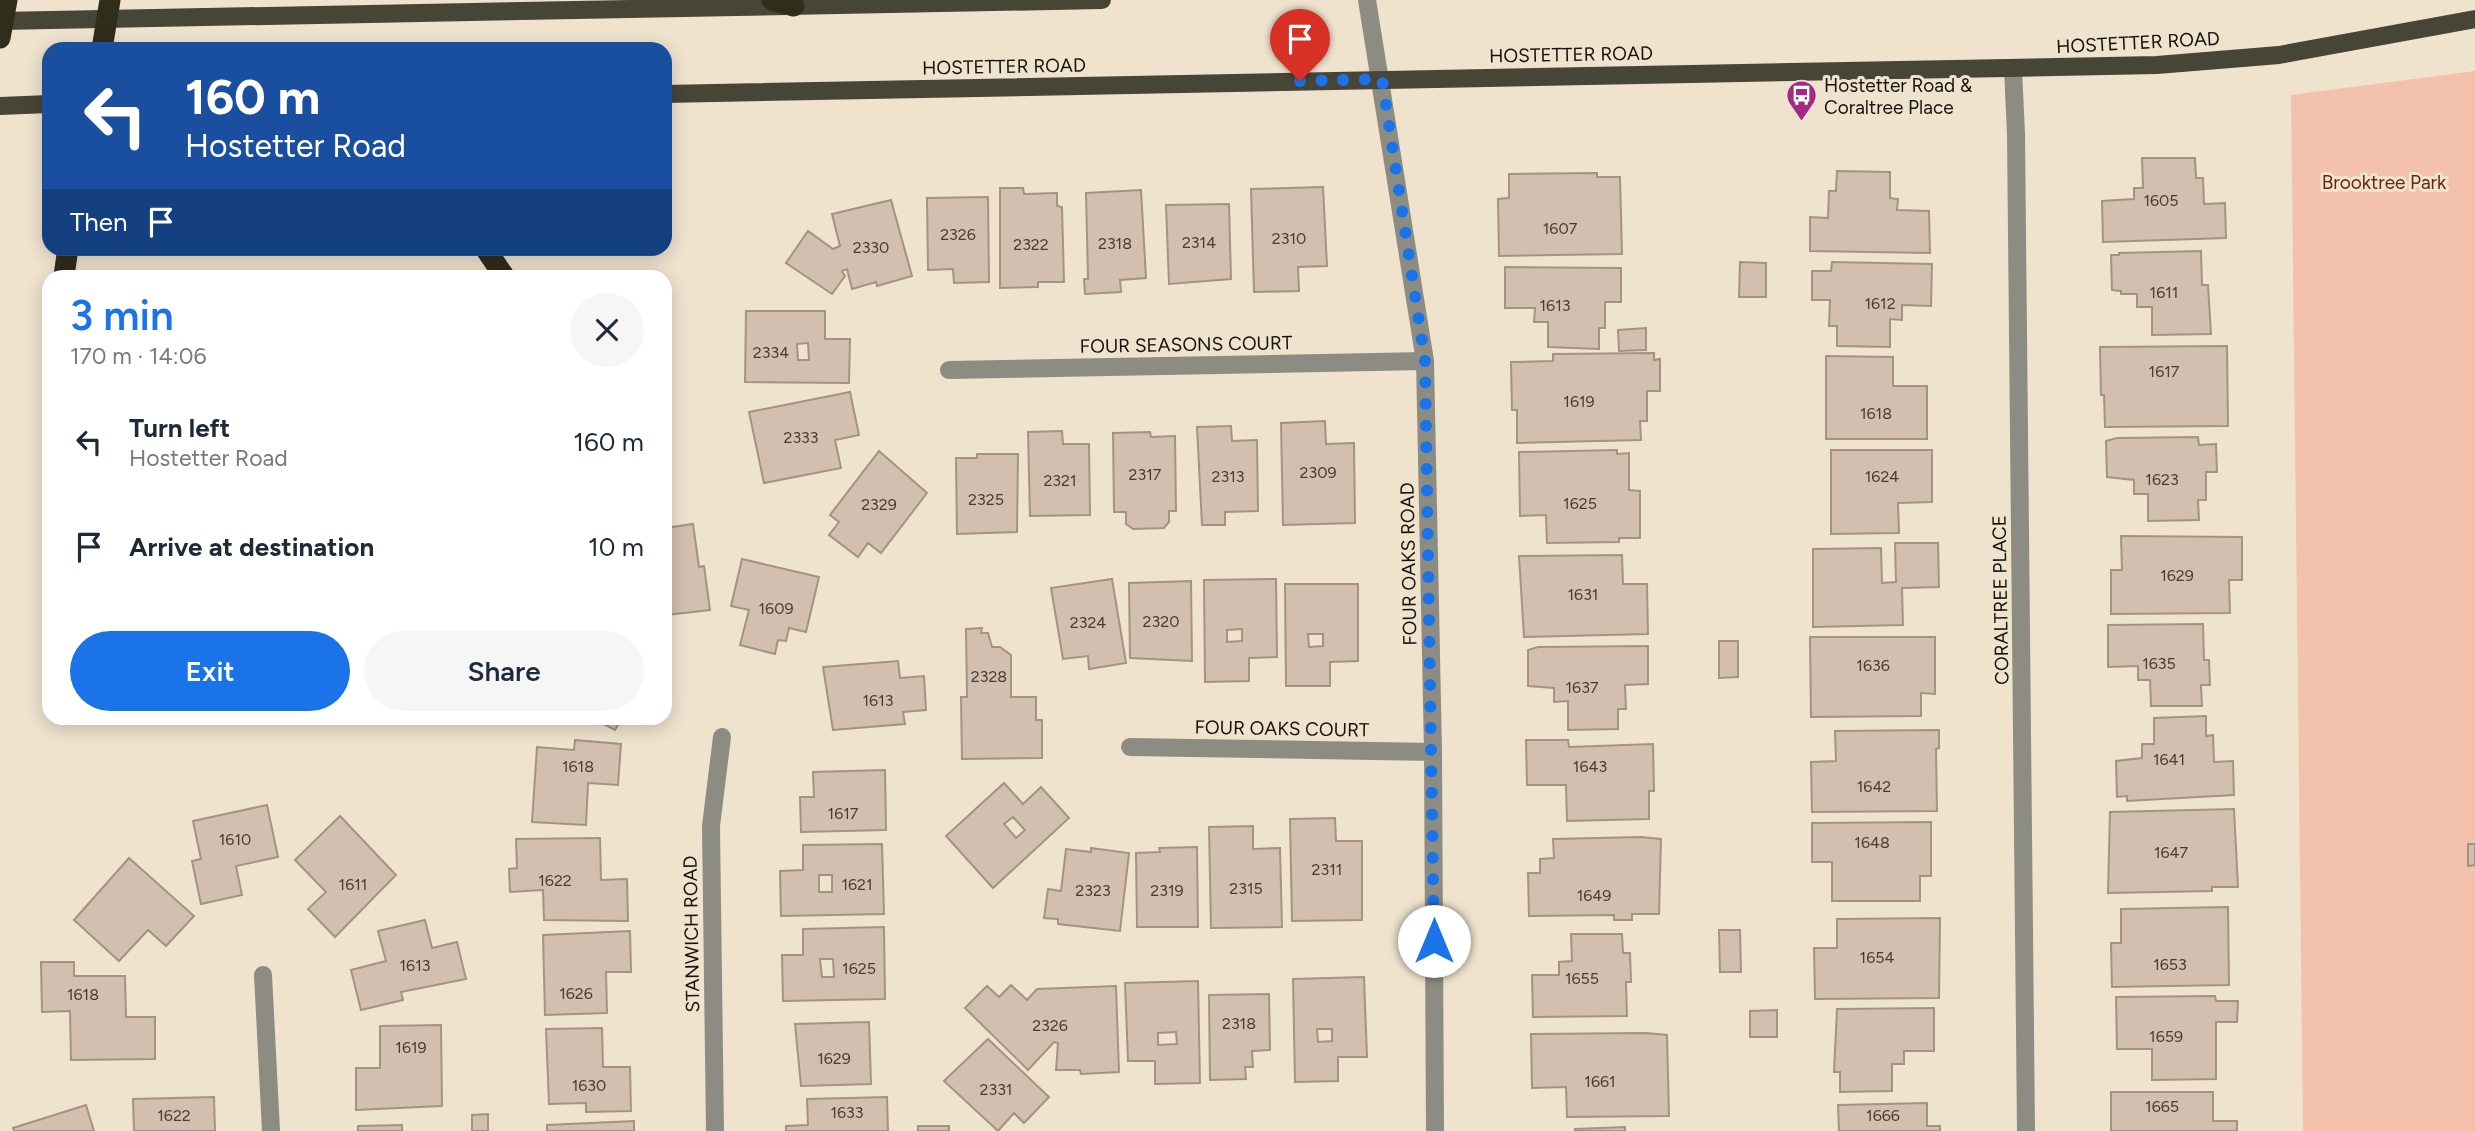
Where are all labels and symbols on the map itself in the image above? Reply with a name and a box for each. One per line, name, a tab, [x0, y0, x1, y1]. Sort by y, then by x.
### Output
pin	[1270, 9, 1330, 81]
street label: HOSTETTER ROAD	[2056, 27, 2220, 58]
street label: HOSTETTER ROAD	[1489, 42, 1653, 67]
street label: HOSTETTER ROAD	[922, 54, 1086, 79]
place label: Hostetter Road & Coraltree Place	[1824, 74, 1973, 119]
bus stop icon: Hostetter Road & Coraltree Place	[1784, 79, 1818, 123]
park label: Brooktree Park	[2322, 171, 2447, 194]
house number: 1605	[2143, 191, 2179, 210]
house number: 1607	[1543, 219, 1578, 238]
house number: 2326	[940, 225, 976, 244]
house number: 2310	[1272, 229, 1306, 248]
house number: 2314	[1182, 233, 1216, 252]
house number: 2318	[1098, 234, 1132, 253]
house number: 2322	[1013, 235, 1049, 254]
house number: 2330	[853, 238, 889, 257]
house number: 1611	[2150, 283, 2178, 302]
house number: 1612	[1864, 294, 1896, 313]
house number: 1613	[1540, 296, 1570, 315]
street label: FOUR SEASONS COURT	[1080, 331, 1293, 358]
house number: 2334	[753, 343, 789, 362]
house number: 1617	[2149, 362, 2180, 381]
house number: 1619	[1563, 392, 1595, 411]
house number: 1618	[1860, 404, 1892, 423]
house number: 2333	[783, 428, 819, 447]
house number: 2309	[1300, 463, 1336, 482]
house number: 2317	[1129, 465, 1162, 484]
house number: 2313	[1212, 467, 1244, 486]
house number: 1624	[1865, 467, 1899, 486]
house number: 1623	[2145, 470, 2179, 489]
house number: 2321	[1043, 471, 1077, 490]
street label: FOUR OAKS ROAD	[1396, 482, 1421, 646]
house number: 2325	[968, 490, 1004, 509]
house number: 1625	[1563, 494, 1597, 513]
house number: 2329	[861, 495, 897, 514]
street label: CORALTREE PLACE	[1988, 515, 2013, 685]
house number: 1629	[2160, 566, 2194, 585]
house number: 1631	[1568, 585, 1598, 604]
house number: 1609	[759, 599, 793, 618]
house number: 2320	[1143, 612, 1179, 631]
house number: 2324	[1070, 613, 1106, 632]
house number: 1635	[2142, 654, 2176, 673]
house number: 1636	[1856, 656, 1890, 675]
house number: 2328	[971, 667, 1007, 686]
house number: 1637	[1566, 678, 1599, 697]
house number: 1613	[863, 691, 893, 710]
street label: FOUR OAKS COURT	[1194, 715, 1370, 742]
house number: 1641	[2153, 750, 2185, 769]
house number: 1618	[562, 757, 594, 776]
house number: 1643	[1573, 757, 1607, 776]
house number: 1642	[1857, 777, 1891, 796]
house number: 1617	[828, 804, 859, 823]
house number: 1610	[219, 830, 251, 849]
house number: 1648	[1854, 833, 1890, 852]
house number: 1647	[2154, 843, 2188, 862]
street label: STANWICH ROAD	[679, 855, 704, 1013]
house number: 2311	[1312, 860, 1342, 879]
house number: 1622	[538, 871, 572, 890]
house number: 1611	[339, 875, 367, 894]
house number: 1621	[841, 875, 873, 894]
house number: 2315	[1229, 879, 1263, 898]
house number: 2323	[1075, 881, 1111, 900]
house number: 2319	[1150, 881, 1184, 900]
house number: 1649	[1577, 886, 1611, 905]
position arrow	[1397, 904, 1471, 978]
house number: 1654	[1860, 948, 1894, 967]
house number: 1653	[2153, 955, 2187, 974]
house number: 1613	[400, 956, 430, 975]
house number: 1625	[842, 959, 876, 978]
house number: 1655	[1565, 969, 1599, 988]
house number: 1626	[559, 984, 593, 1003]
house number: 1618	[67, 985, 99, 1004]
house number: 2318	[1222, 1014, 1256, 1033]
house number: 2326	[1032, 1016, 1068, 1035]
house number: 1659	[2149, 1027, 2183, 1046]
house number: 1619	[395, 1038, 427, 1057]
house number: 1629	[817, 1049, 851, 1068]
house number: 1661	[1584, 1072, 1616, 1091]
house number: 1630	[572, 1076, 606, 1095]
house number: 2331	[980, 1080, 1012, 1099]
house number: 1665	[2145, 1097, 2179, 1116]
house number: 1633	[830, 1103, 864, 1122]
house number: 1622	[157, 1106, 191, 1125]
house number: 1666	[1866, 1106, 1900, 1125]

